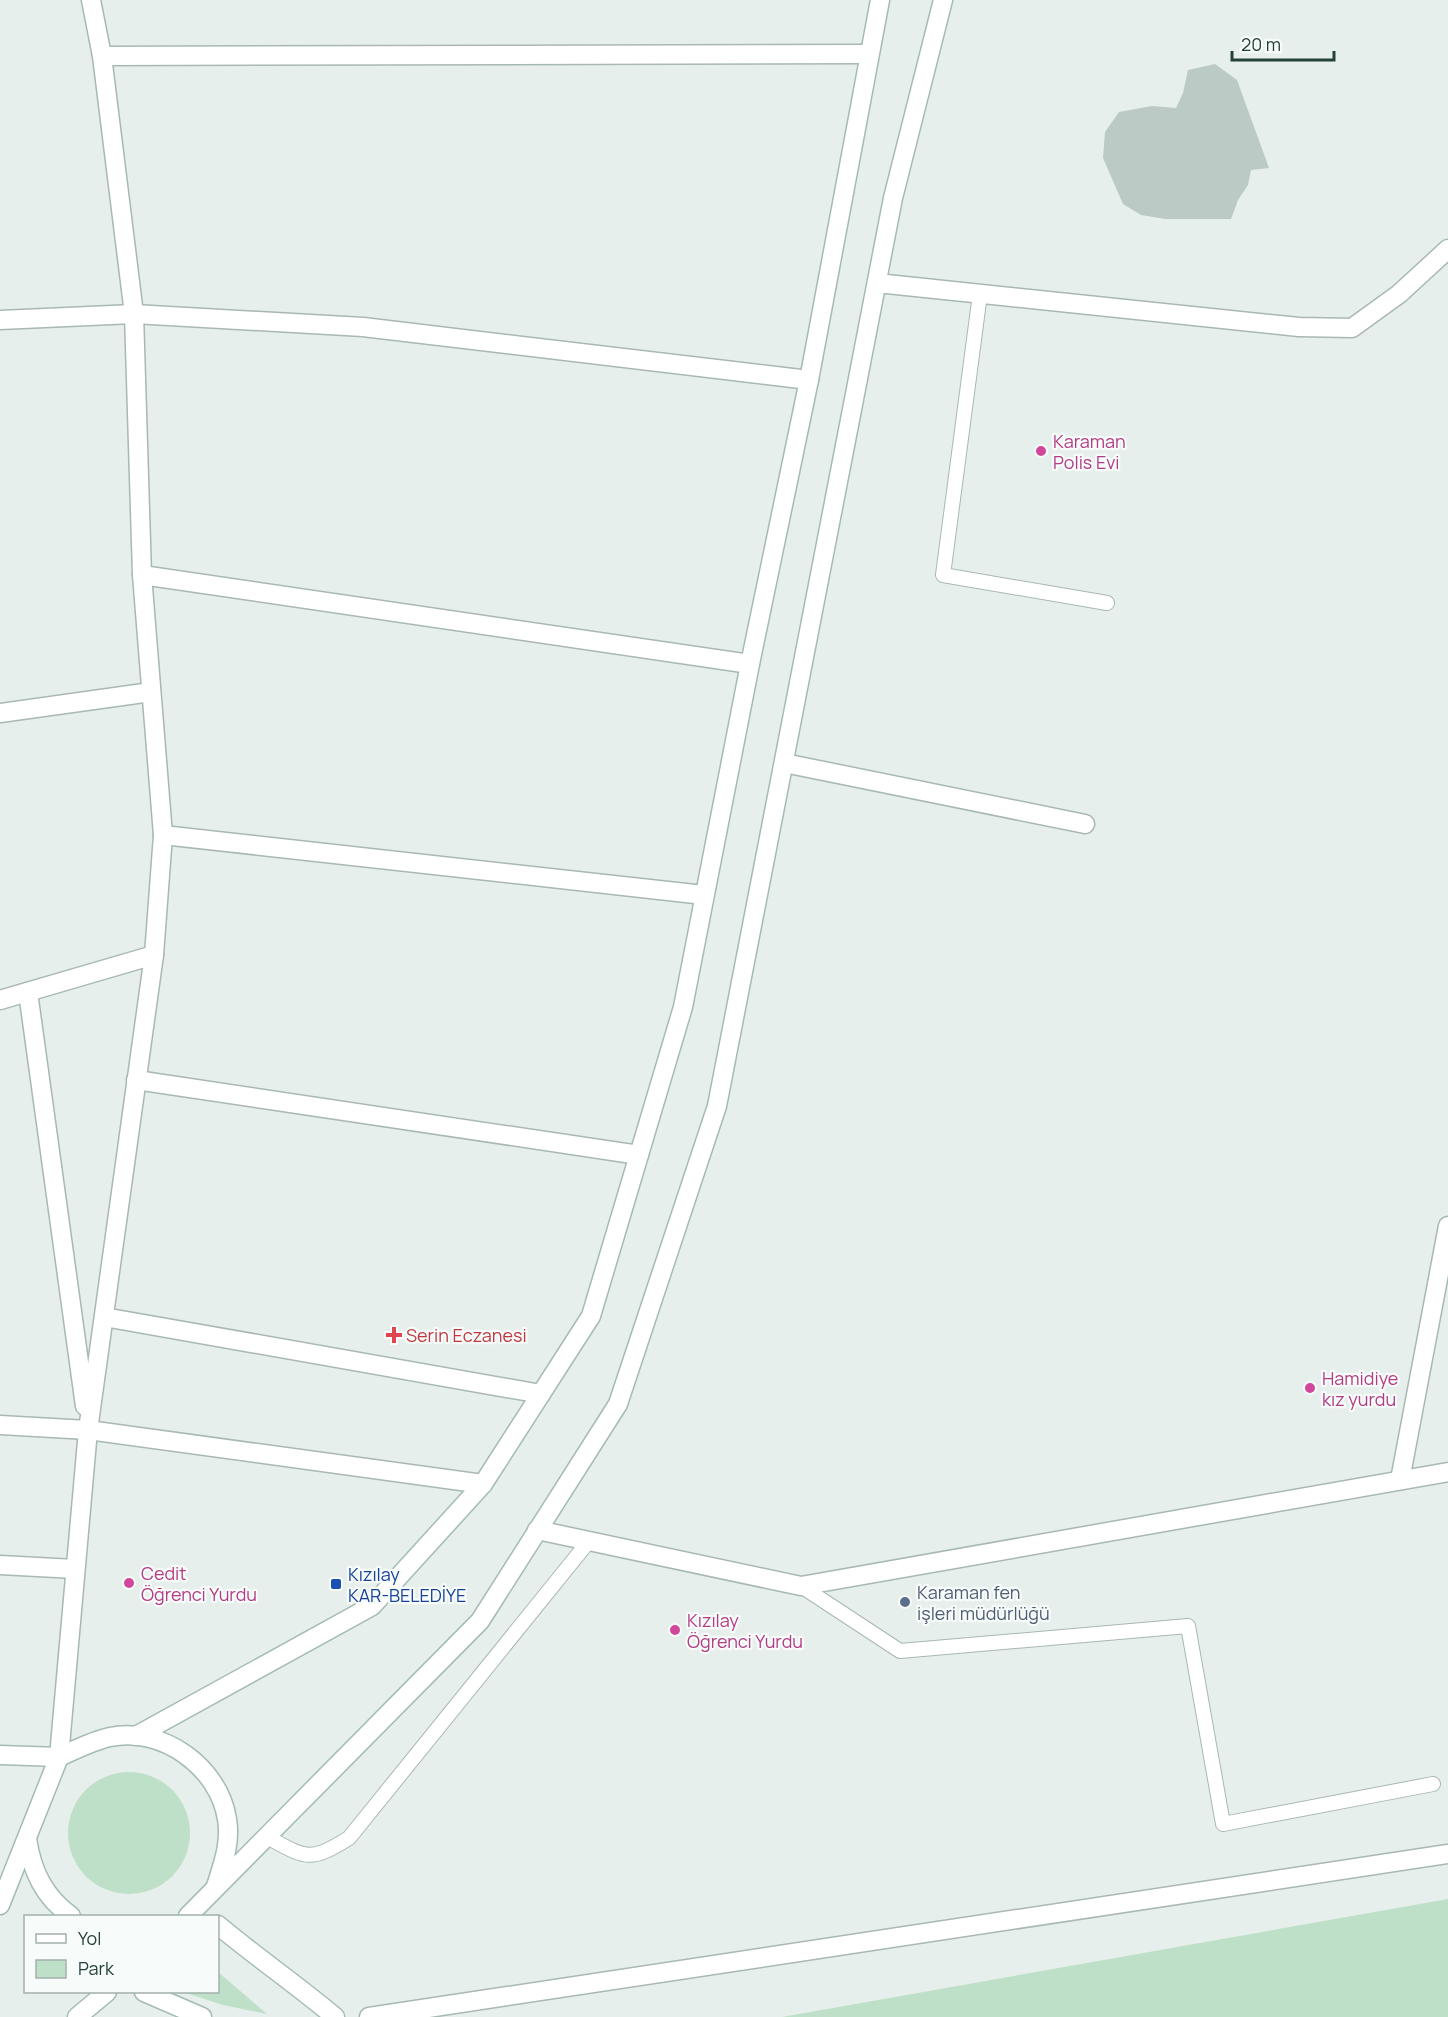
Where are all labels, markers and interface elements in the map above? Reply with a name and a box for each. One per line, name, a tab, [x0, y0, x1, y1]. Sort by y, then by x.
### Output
scale bar	[1232, 24, 1334, 62]
text: 20 m	[1241, 32, 1281, 56]
place label: Karaman Polis Evi	[1053, 429, 1126, 474]
marker: Karaman Polis Evi	[1034, 444, 1048, 458]
place label: Serin Eczanesi	[406, 1323, 527, 1347]
marker: Serin Eczanesi	[387, 1328, 401, 1342]
place label: Hamidiye kız yurdu	[1322, 1366, 1398, 1411]
marker: Hamidiye kız yurdu	[1303, 1381, 1317, 1395]
place label: Cedit Öğrenci Yurdu	[141, 1561, 257, 1606]
place label: Kızılay KAR-BELEDİYE	[348, 1562, 466, 1607]
marker: Cedit Öğrenci Yurdu	[122, 1576, 136, 1590]
marker: Kızılay KAR-BELEDİYE	[329, 1577, 343, 1591]
place label: Karaman fen işleri müdürlüğü	[917, 1580, 1050, 1625]
marker: Karaman fen işleri müdürlüğü	[898, 1595, 912, 1609]
place label: Kızılay Öğrenci Yurdu	[687, 1608, 803, 1653]
marker: Kızılay Öğrenci Yurdu	[668, 1623, 682, 1637]
legend	[24, 1915, 219, 1993]
text: Yol	[78, 1926, 101, 1950]
text: Park	[78, 1956, 115, 1980]

